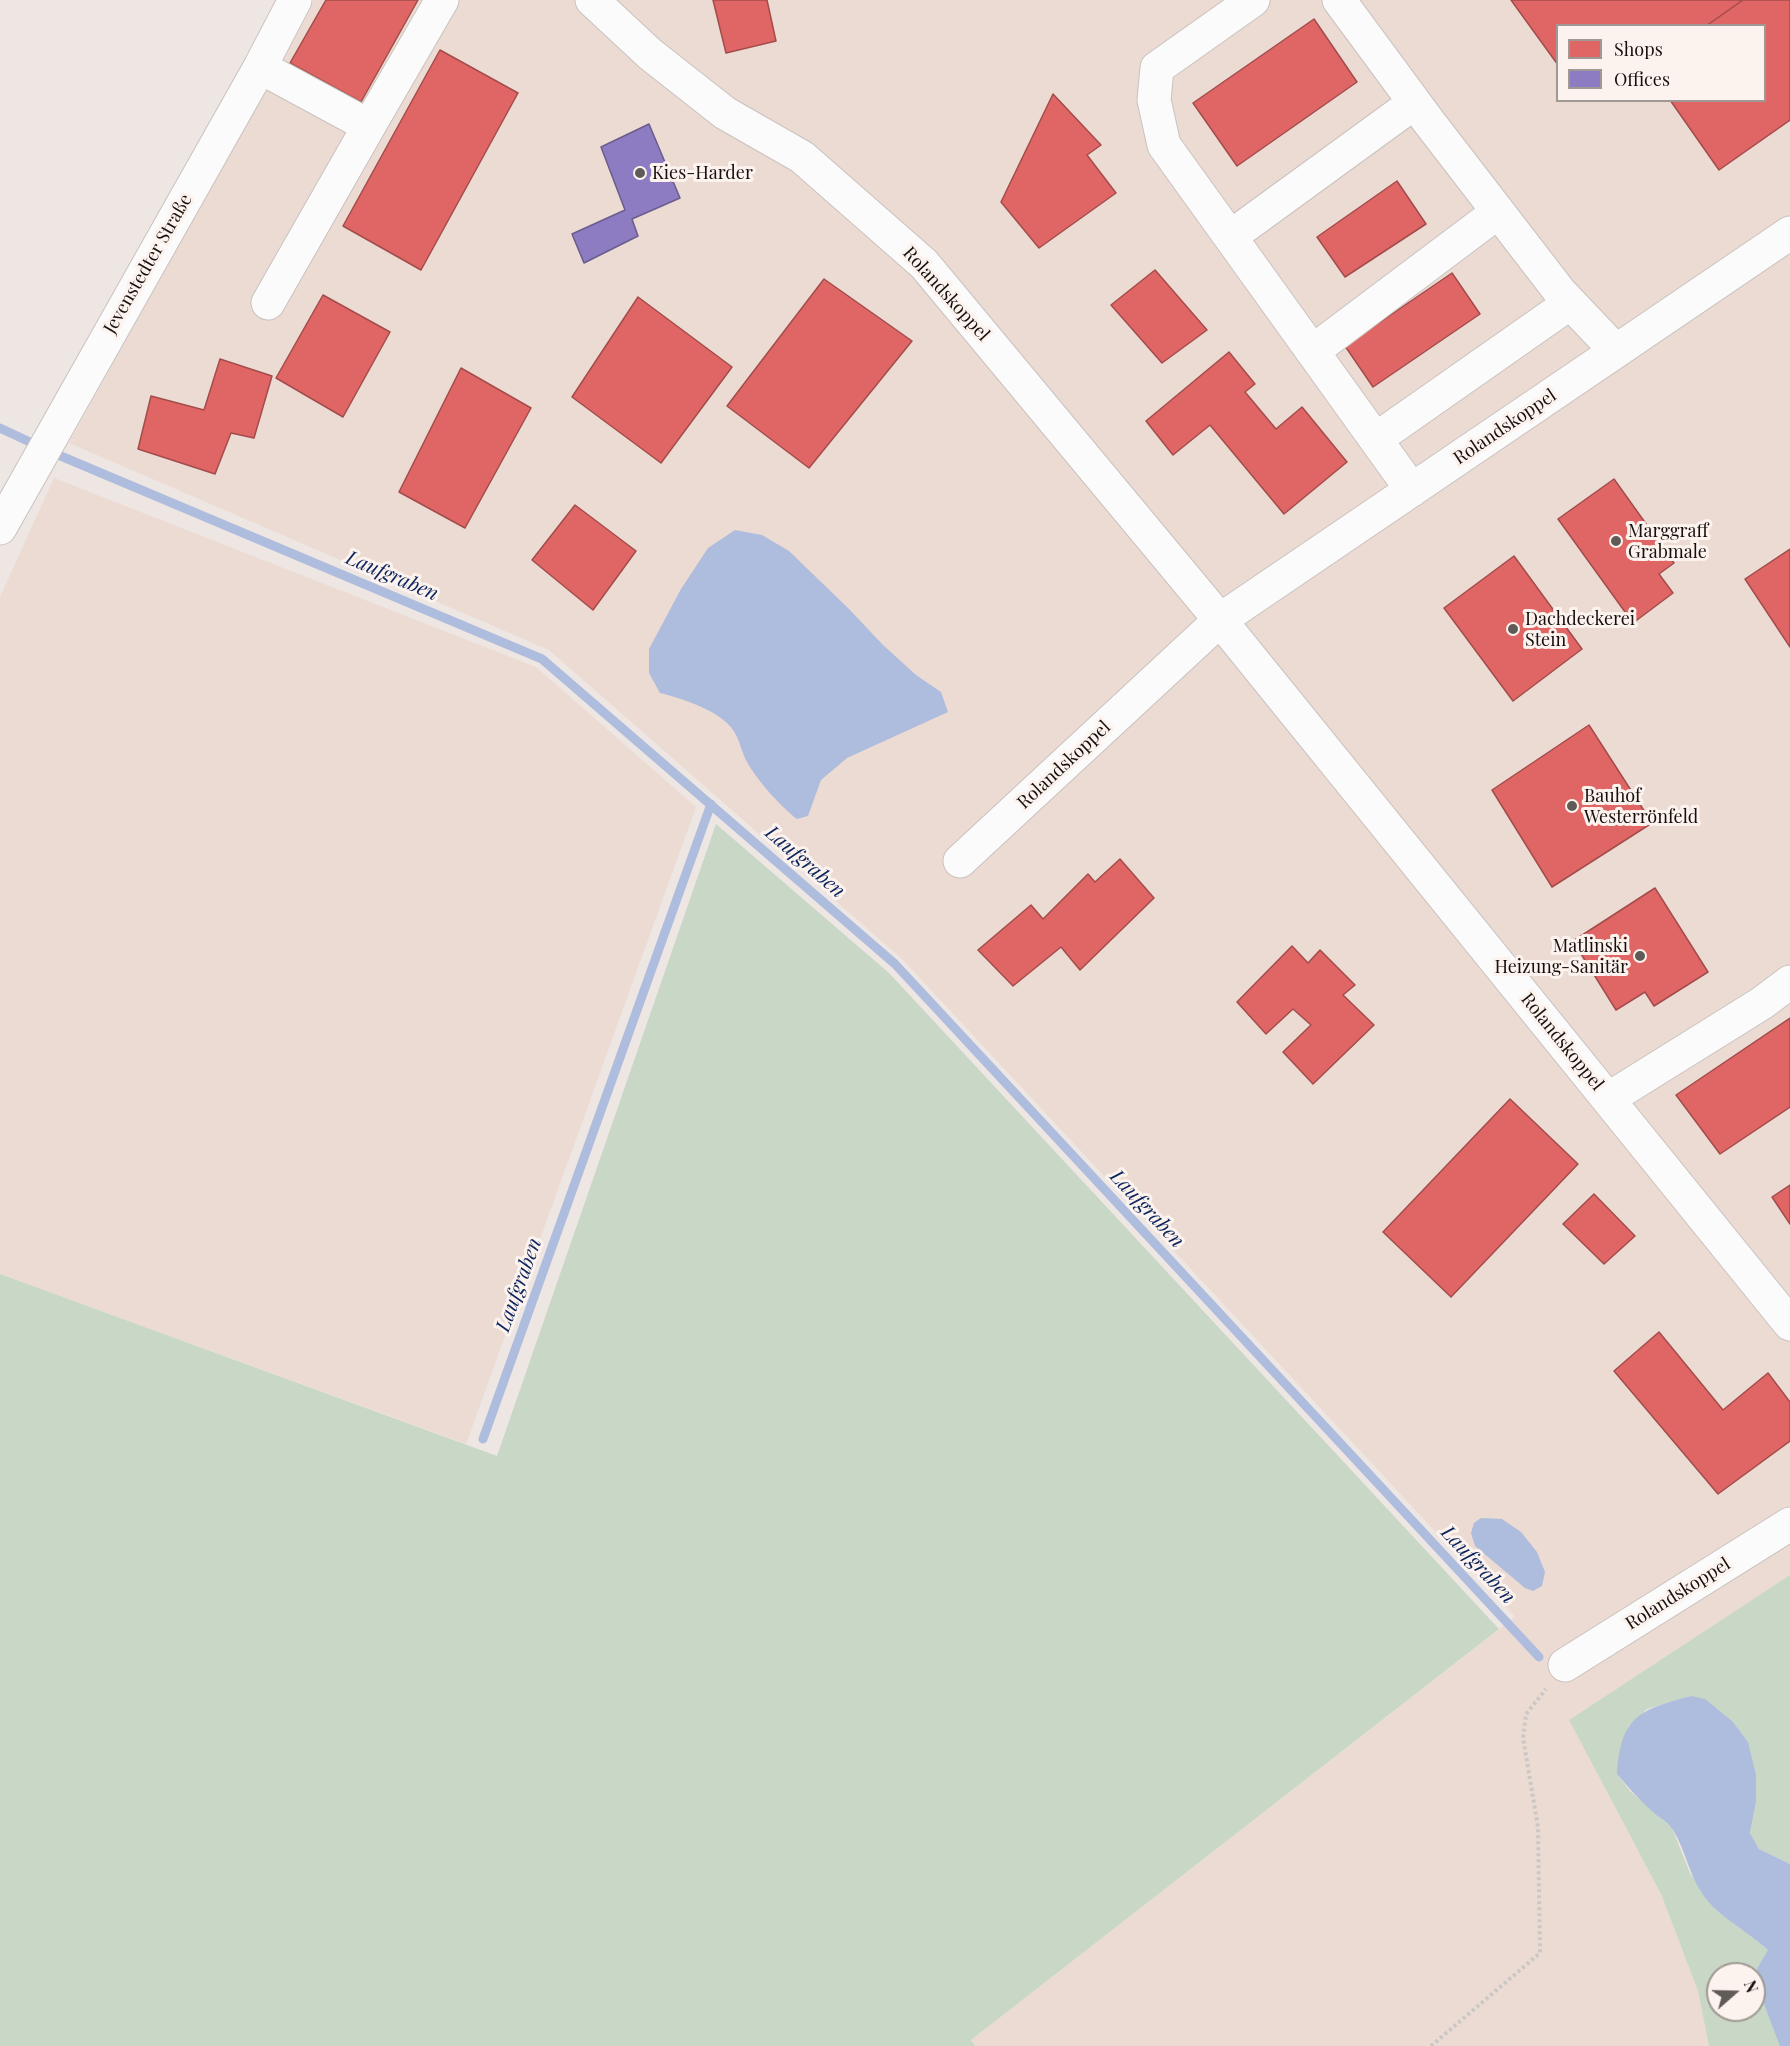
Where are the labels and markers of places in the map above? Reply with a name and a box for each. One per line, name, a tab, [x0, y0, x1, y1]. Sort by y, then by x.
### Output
place label: Kies-Harder	[652, 162, 753, 184]
marker: Kies-Harder	[633, 166, 647, 180]
place label: Marggraff Grabmale	[1628, 520, 1708, 562]
marker: Marggraff Grabmale	[1609, 534, 1623, 548]
place label: Dachdeckerei Stein	[1525, 608, 1635, 650]
marker: Dachdeckerei Stein	[1506, 622, 1520, 636]
place label: Bauhof Westerrönfeld	[1584, 785, 1698, 828]
marker: Bauhof Westerrönfeld	[1565, 799, 1579, 813]
place label: Matlinski Heizung-Sanitär	[1494, 935, 1628, 978]
marker: Matlinski Heizung-Sanitär	[1633, 949, 1647, 963]

